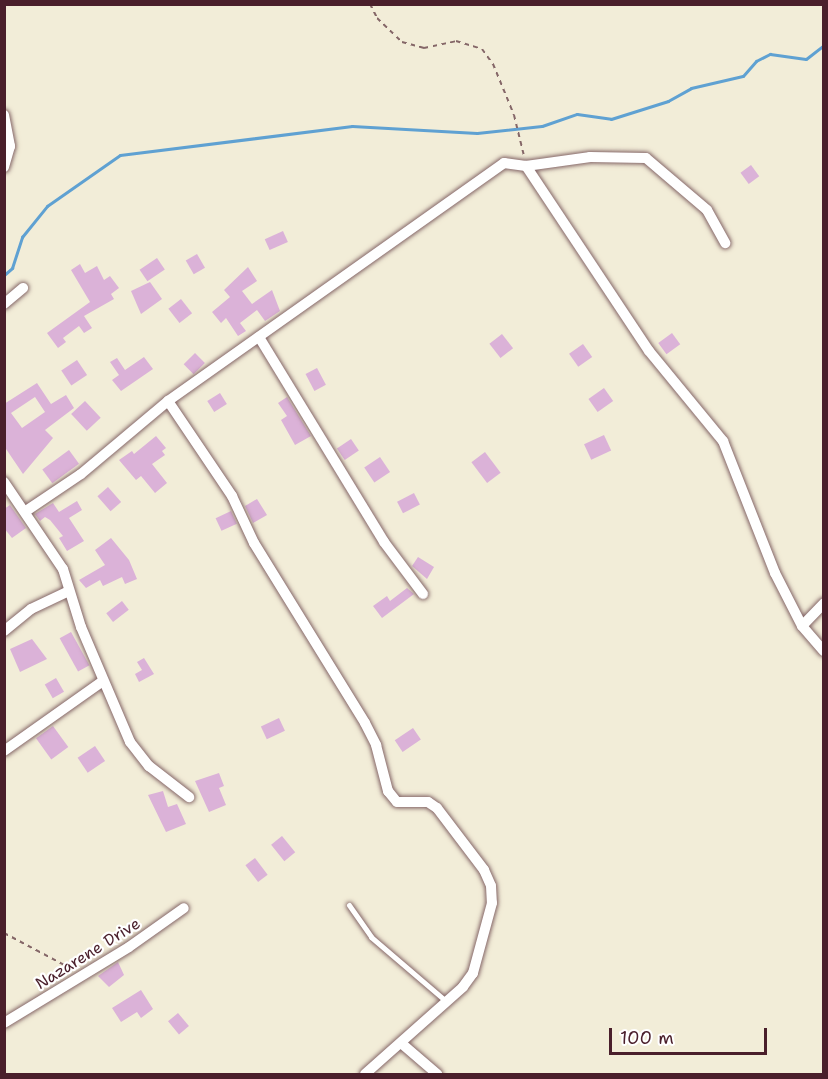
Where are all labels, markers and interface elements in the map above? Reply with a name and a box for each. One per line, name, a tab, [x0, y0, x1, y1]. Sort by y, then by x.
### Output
street label: Nazarene Drive	[32, 914, 144, 994]
scale bar	[612, 1016, 770, 1054]
text: 100 m	[620, 1026, 674, 1050]

